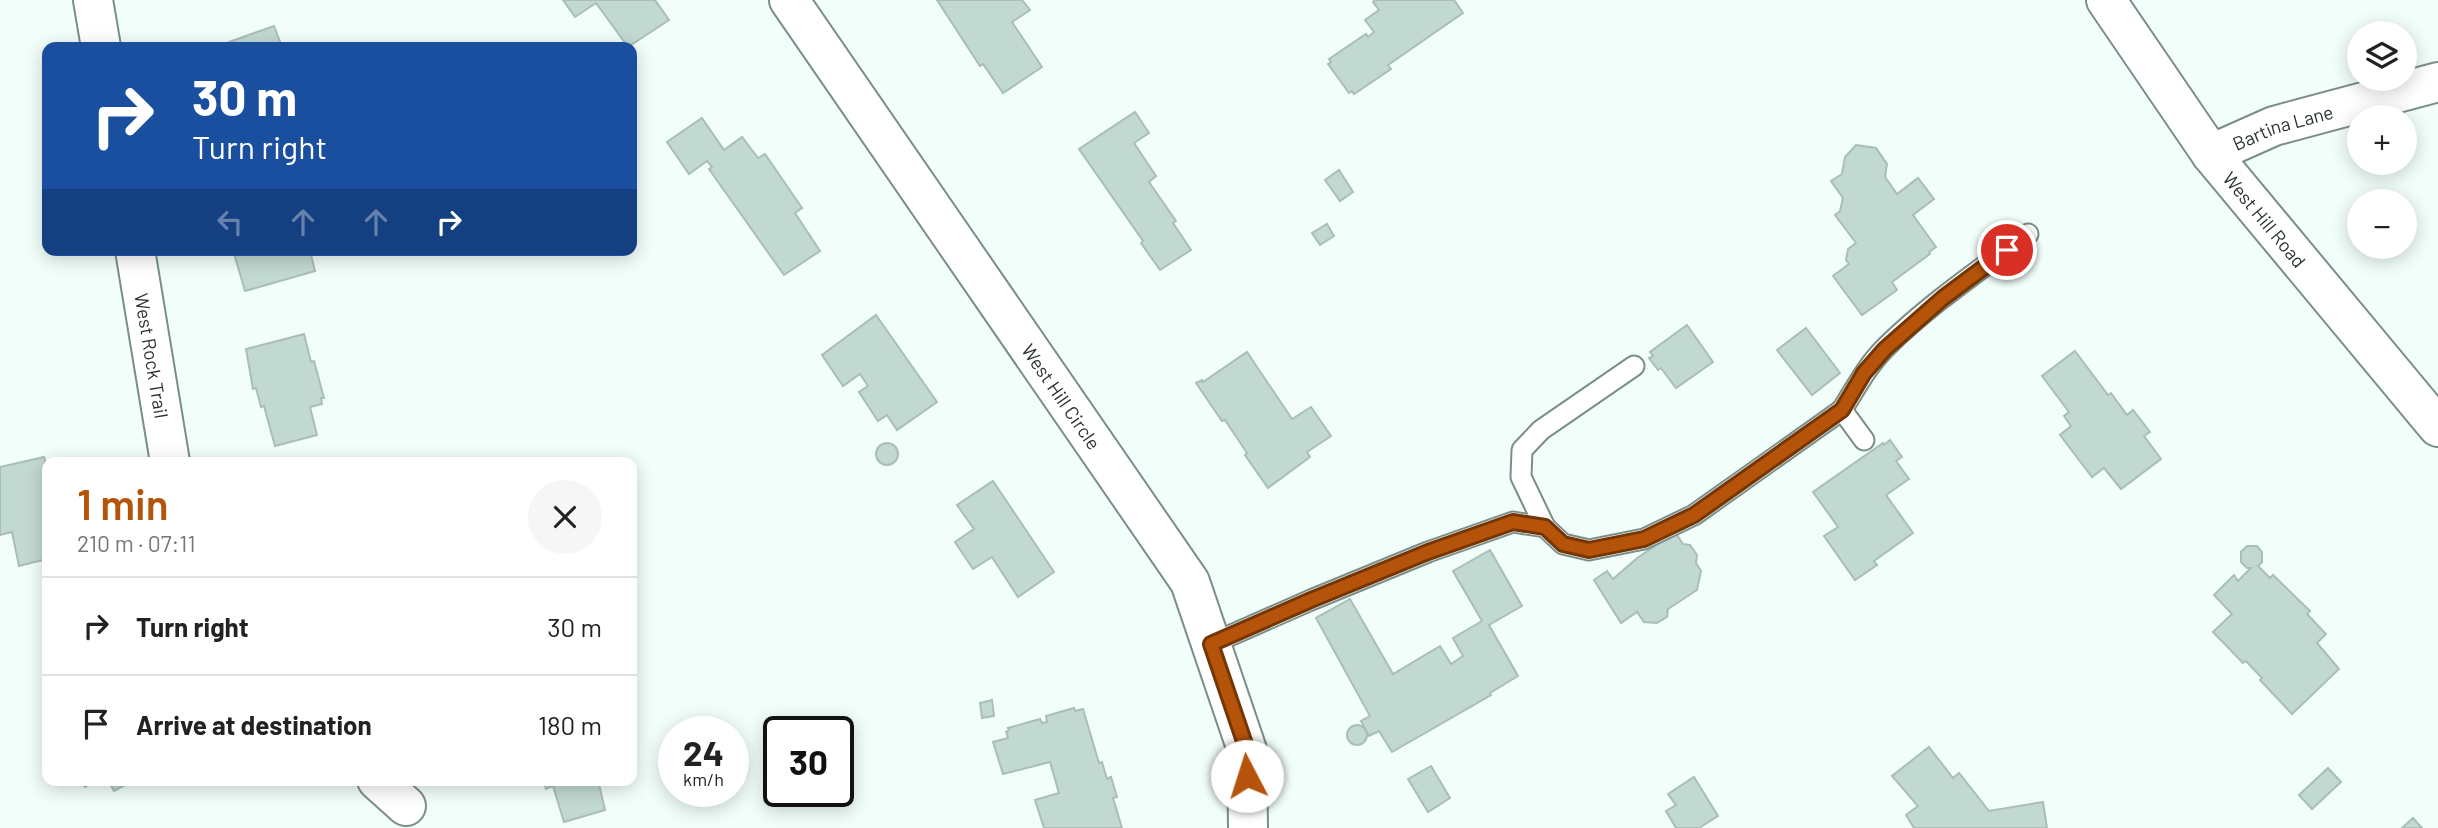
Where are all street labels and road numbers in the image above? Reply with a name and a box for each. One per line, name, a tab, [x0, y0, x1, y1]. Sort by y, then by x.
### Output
street label: Bartina Lane	[2229, 99, 2335, 155]
street label: West Hill Road	[2219, 167, 2311, 272]
street label: West Rock Trail	[131, 291, 174, 420]
street label: West Hill Circle	[1018, 339, 1106, 453]

